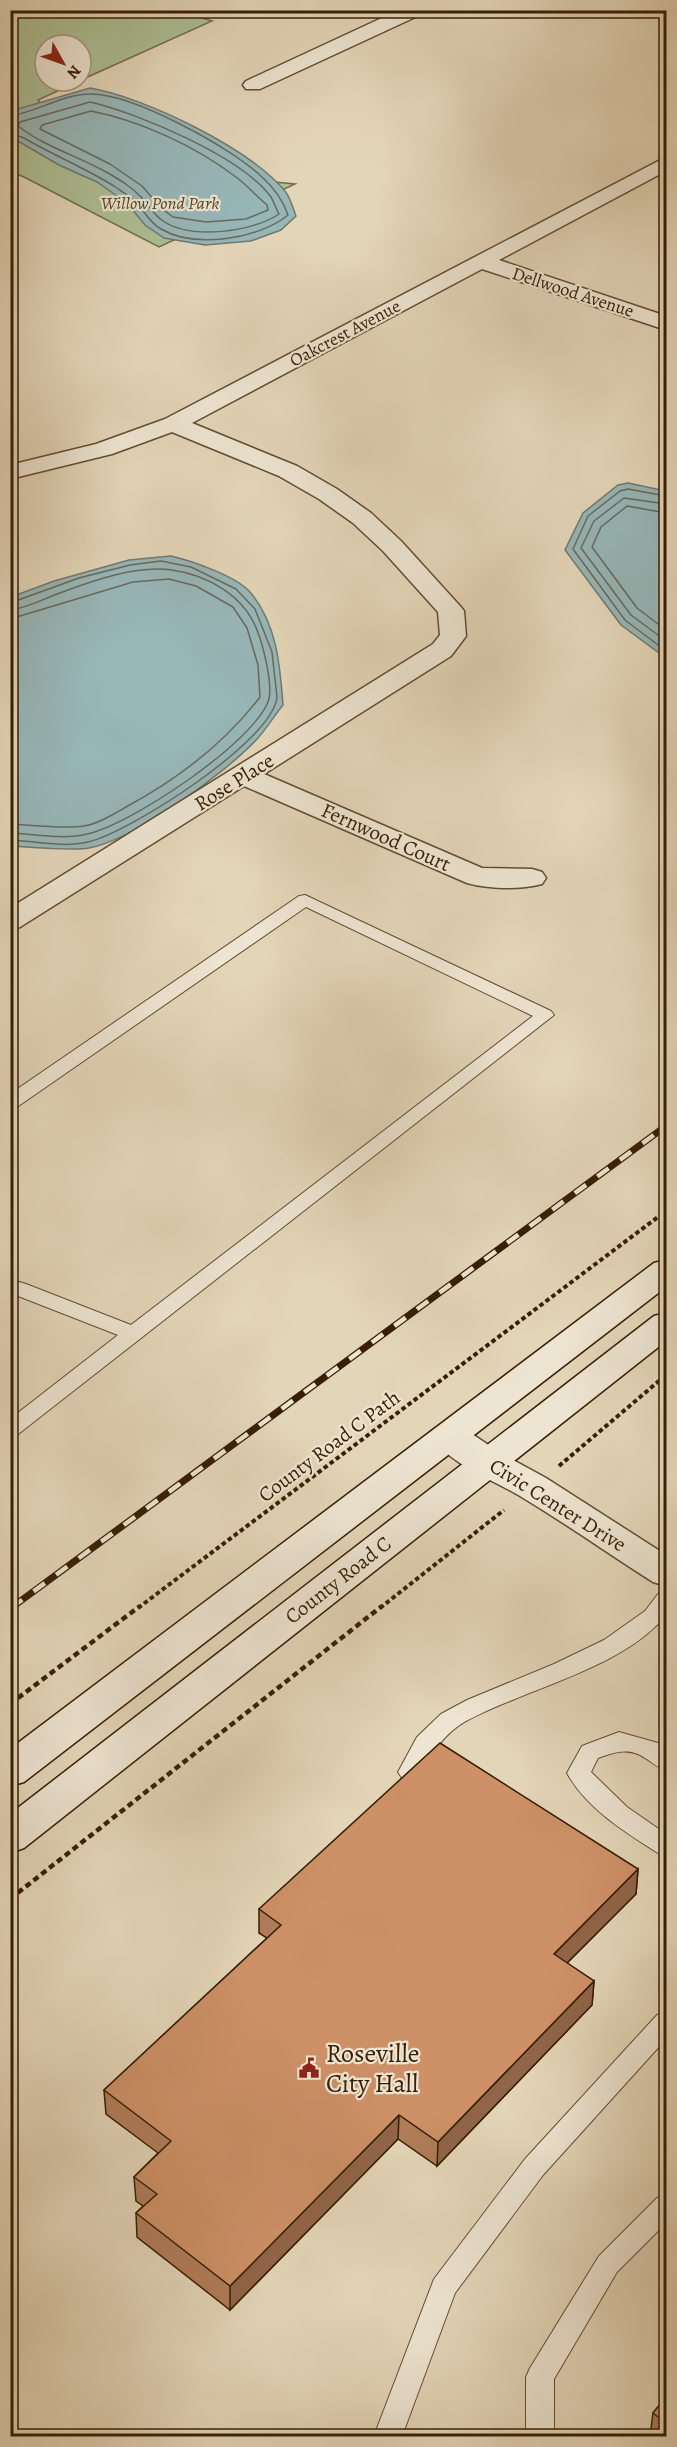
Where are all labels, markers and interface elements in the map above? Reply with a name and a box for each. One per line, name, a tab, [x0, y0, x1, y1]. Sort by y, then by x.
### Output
north arrow	[33, 33, 93, 93]
text: N	[61, 60, 86, 84]
park label: Willow Pond Park	[101, 191, 219, 215]
street label: Dellwood Avenue	[509, 261, 637, 323]
street label: Oakcrest Avenue	[285, 294, 405, 372]
street label: Rose Place	[189, 747, 279, 817]
street label: Fernwood Court	[317, 796, 455, 878]
street label: County Road C Path	[252, 1383, 406, 1509]
street label: Civic Center Drive	[484, 1452, 632, 1558]
street label: County Road C	[279, 1530, 397, 1630]
place label: Roseville City Hall	[326, 2036, 419, 2101]
public building icon: Roseville City Hall	[297, 2056, 321, 2080]

